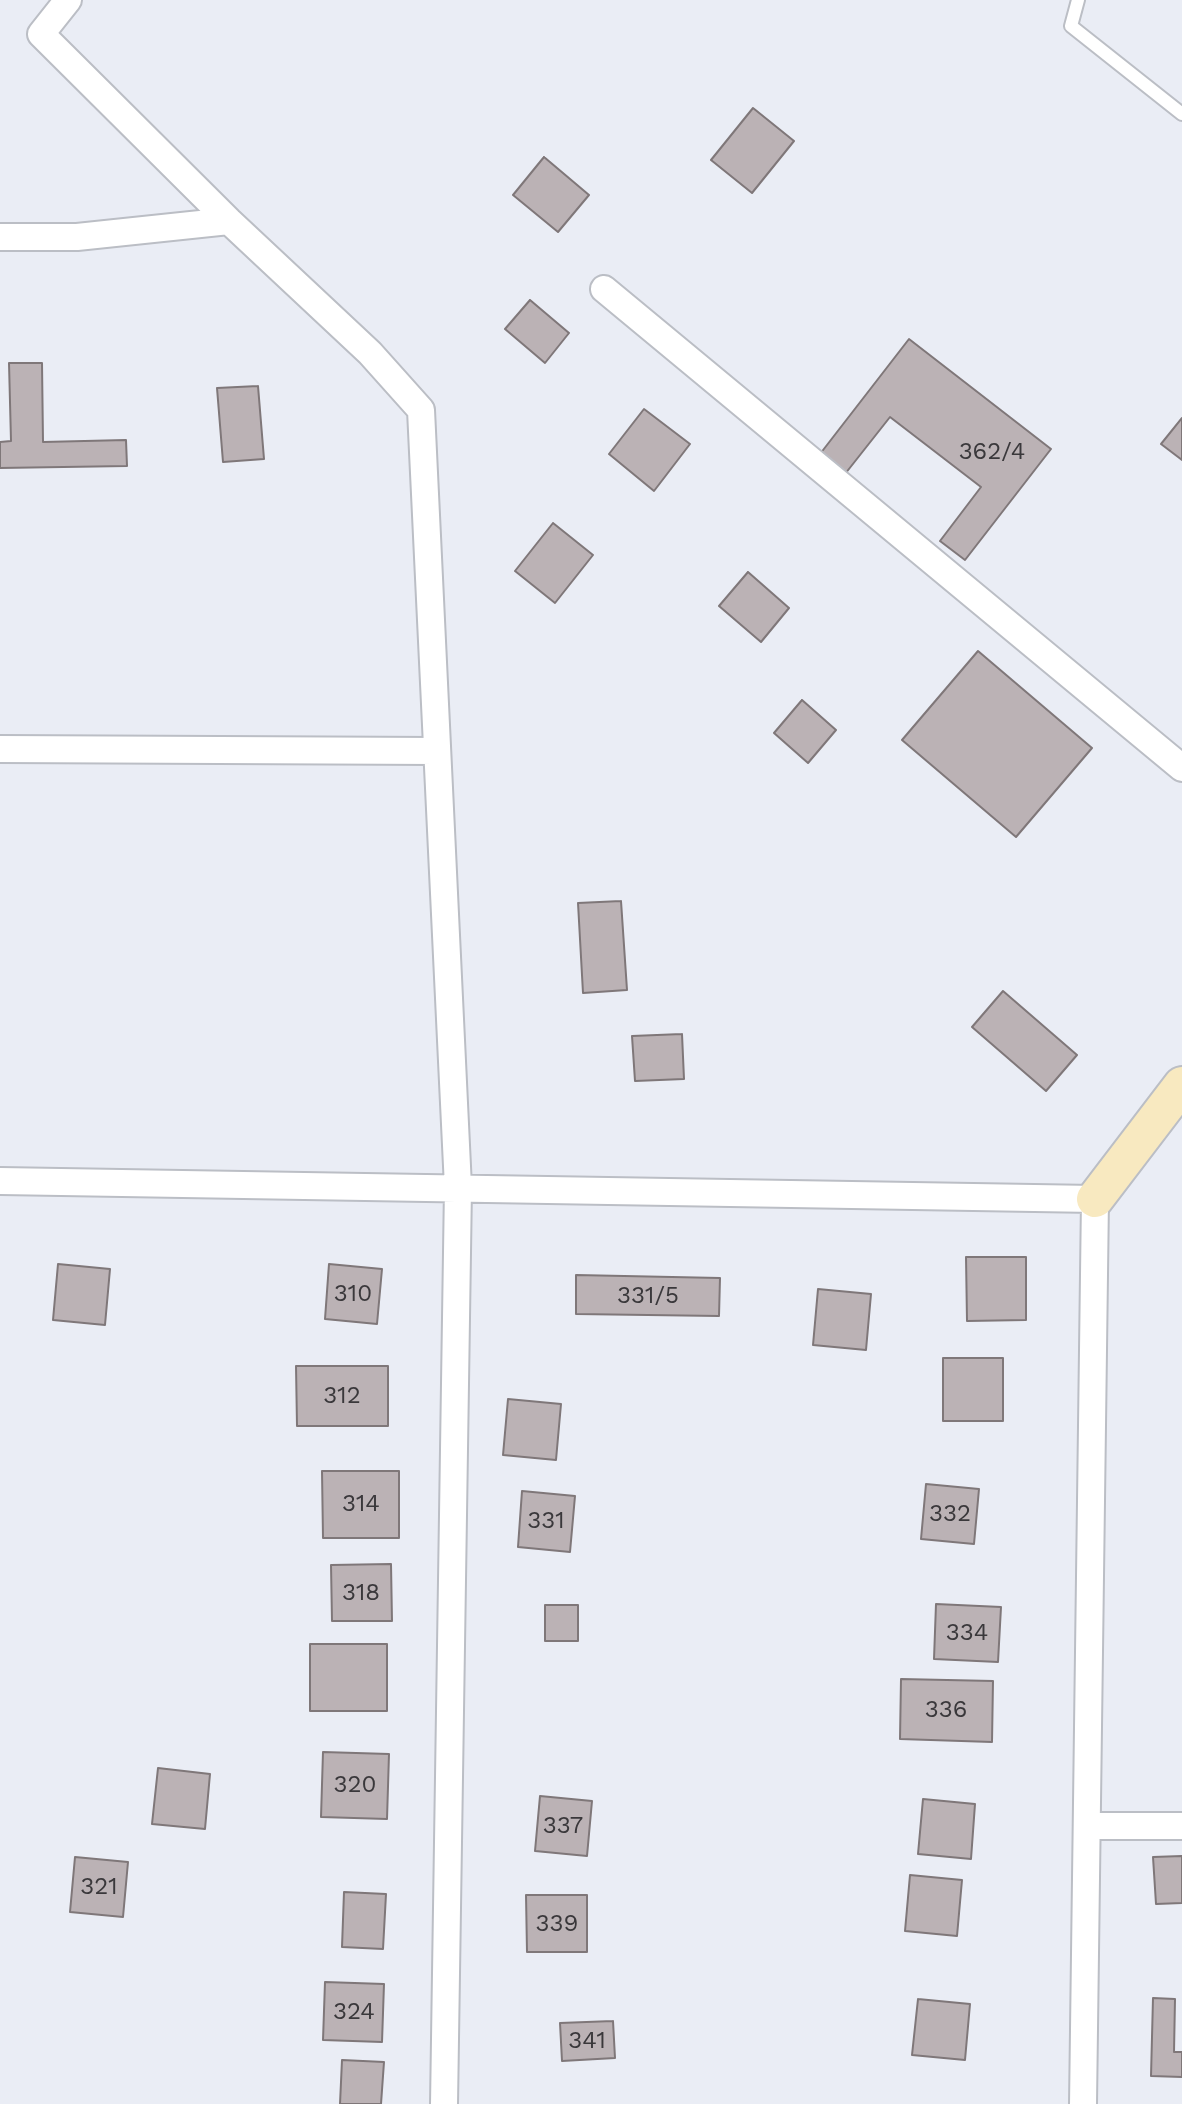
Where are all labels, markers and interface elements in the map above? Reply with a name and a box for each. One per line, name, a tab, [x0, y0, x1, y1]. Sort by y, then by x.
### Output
house number: 362/4	[959, 438, 1025, 466]
house number: 310	[334, 1280, 372, 1308]
house number: 331/5	[617, 1282, 679, 1310]
house number: 312	[323, 1382, 361, 1410]
house number: 314	[342, 1490, 380, 1518]
house number: 332	[929, 1500, 971, 1528]
house number: 331	[527, 1507, 565, 1535]
house number: 318	[342, 1579, 380, 1607]
house number: 334	[946, 1619, 988, 1647]
house number: 336	[925, 1696, 967, 1724]
house number: 320	[334, 1771, 376, 1799]
house number: 337	[543, 1812, 583, 1840]
house number: 321	[80, 1873, 118, 1901]
house number: 339	[536, 1910, 578, 1938]
house number: 324	[333, 1998, 375, 2026]
house number: 341	[568, 2027, 606, 2055]

